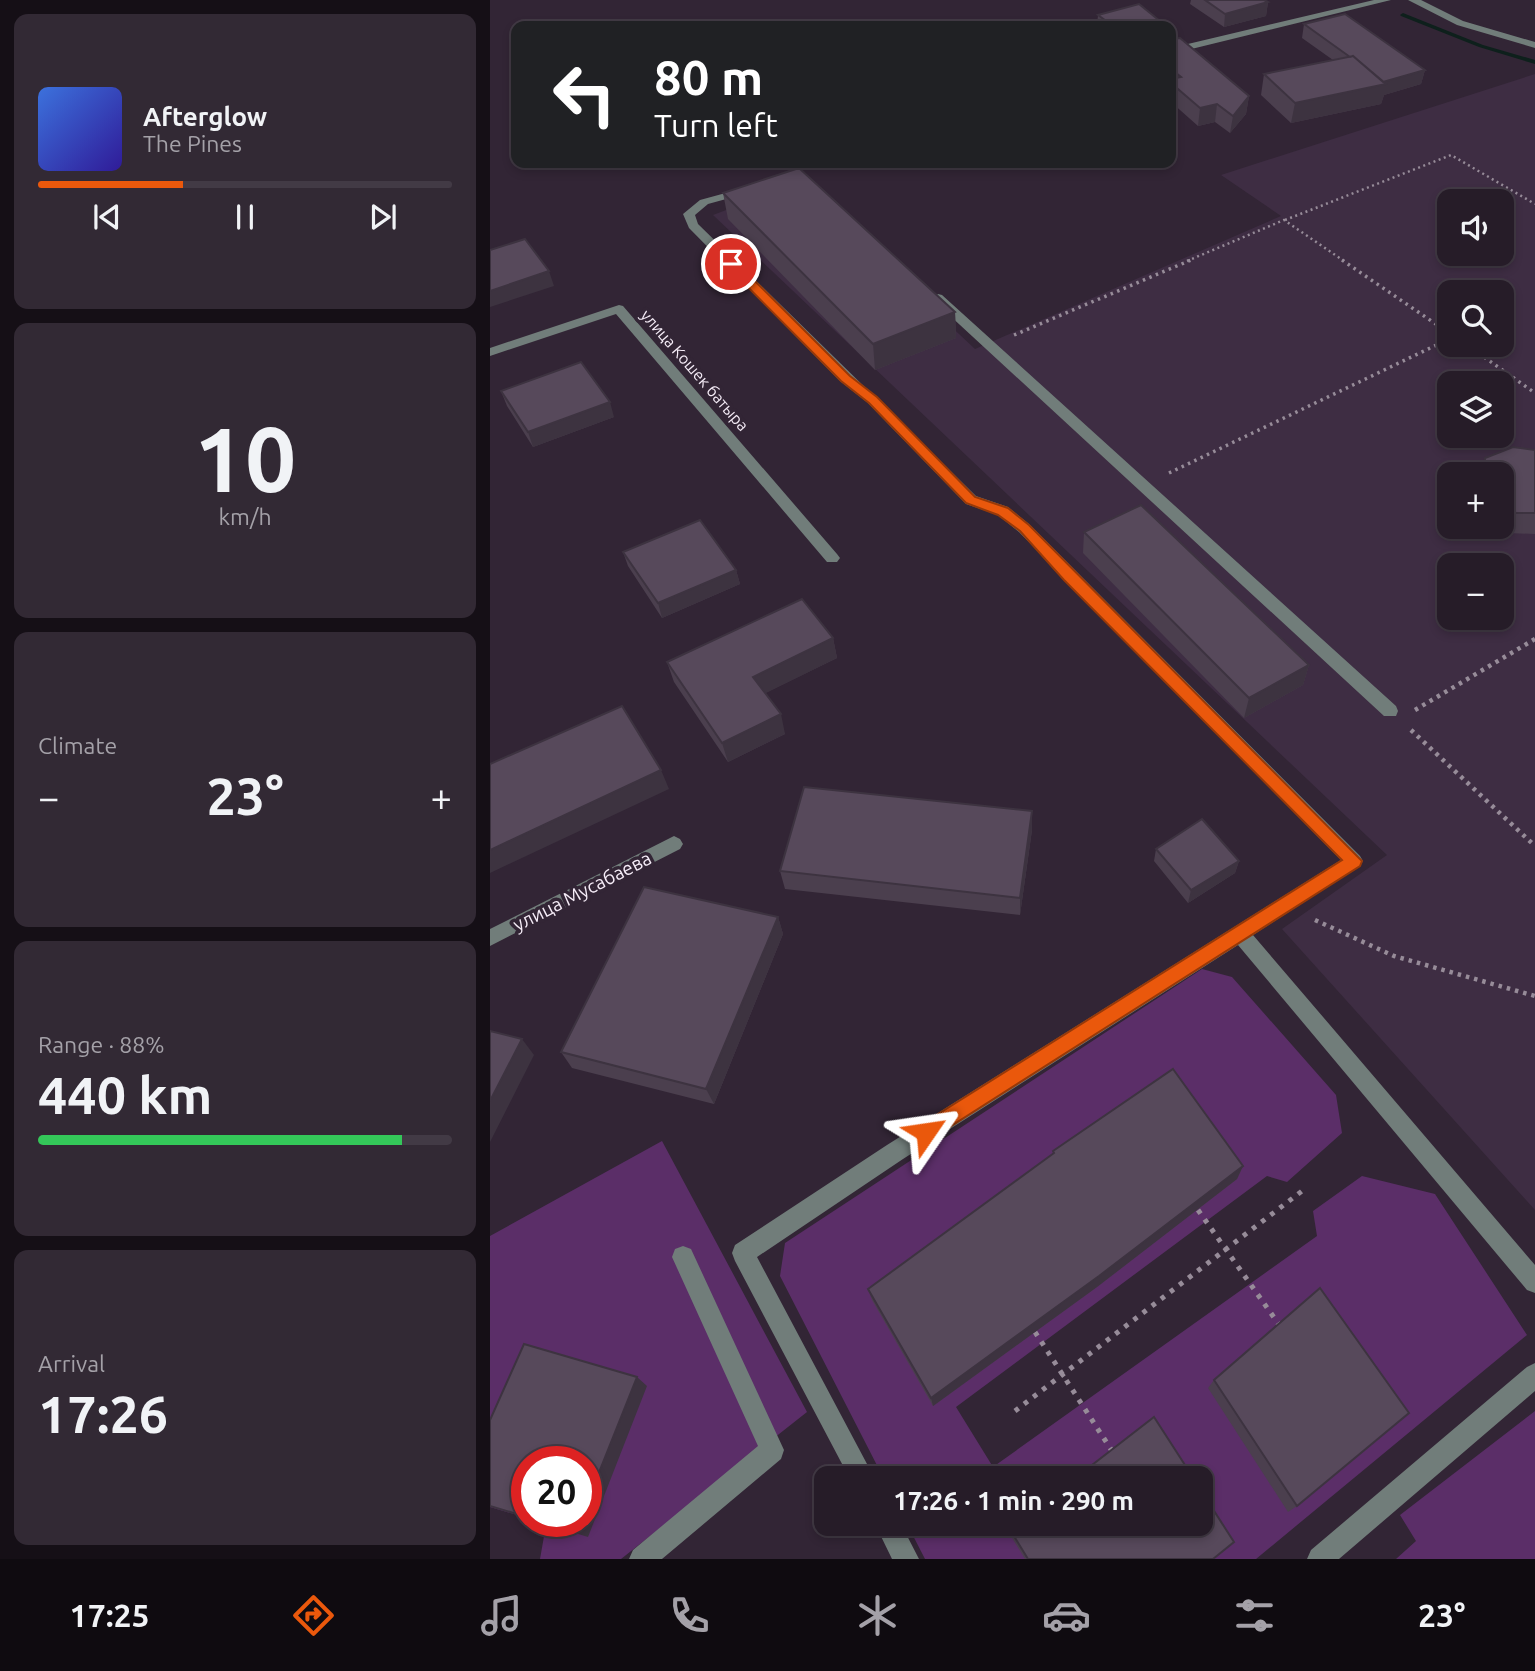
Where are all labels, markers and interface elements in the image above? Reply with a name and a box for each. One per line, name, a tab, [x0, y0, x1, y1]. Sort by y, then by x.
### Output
icon: left	[539, 49, 630, 140]
text: 80 m	[654, 49, 763, 104]
text: Afterglow	[143, 102, 267, 131]
text: Turn left	[654, 107, 778, 143]
text: The Pines	[143, 131, 242, 156]
map controls	[1437, 189, 1514, 630]
button: sound	[1437, 189, 1514, 266]
icon: previous	[88, 198, 126, 236]
icon: pause	[226, 198, 264, 236]
icon: next	[364, 198, 402, 236]
pin	[701, 234, 761, 294]
icon: arrive	[712, 245, 750, 283]
button: search	[1437, 280, 1514, 357]
street label: улица Кошек батыра	[638, 306, 752, 434]
button: layers	[1437, 371, 1514, 448]
text: 10	[194, 407, 296, 509]
button: +	[1437, 462, 1514, 539]
text: km/h	[218, 504, 272, 529]
button: −	[1437, 553, 1514, 630]
text: Climate	[38, 733, 117, 758]
text: 23°	[206, 767, 284, 825]
text: −	[38, 776, 59, 818]
text: +	[431, 776, 452, 818]
street label: улица Мусабаева	[509, 847, 655, 935]
text: Range · 88%	[38, 1032, 165, 1057]
text: 440 km	[38, 1066, 212, 1124]
position arrow	[889, 1095, 963, 1169]
text: Arrival	[38, 1351, 105, 1376]
text: 17:26	[38, 1385, 168, 1443]
speed limit sign: 20	[511, 1446, 602, 1537]
text: 17:26 · 1 min · 290 m	[893, 1486, 1134, 1515]
icon: directions	[289, 1591, 338, 1640]
icon: music	[477, 1591, 526, 1640]
icon: phone	[665, 1591, 714, 1640]
icon: climate	[853, 1591, 902, 1640]
icon: car	[1042, 1591, 1091, 1640]
icon: filters	[1230, 1591, 1279, 1640]
text: 17:25	[70, 1597, 150, 1633]
text: 23°	[1418, 1597, 1465, 1633]

